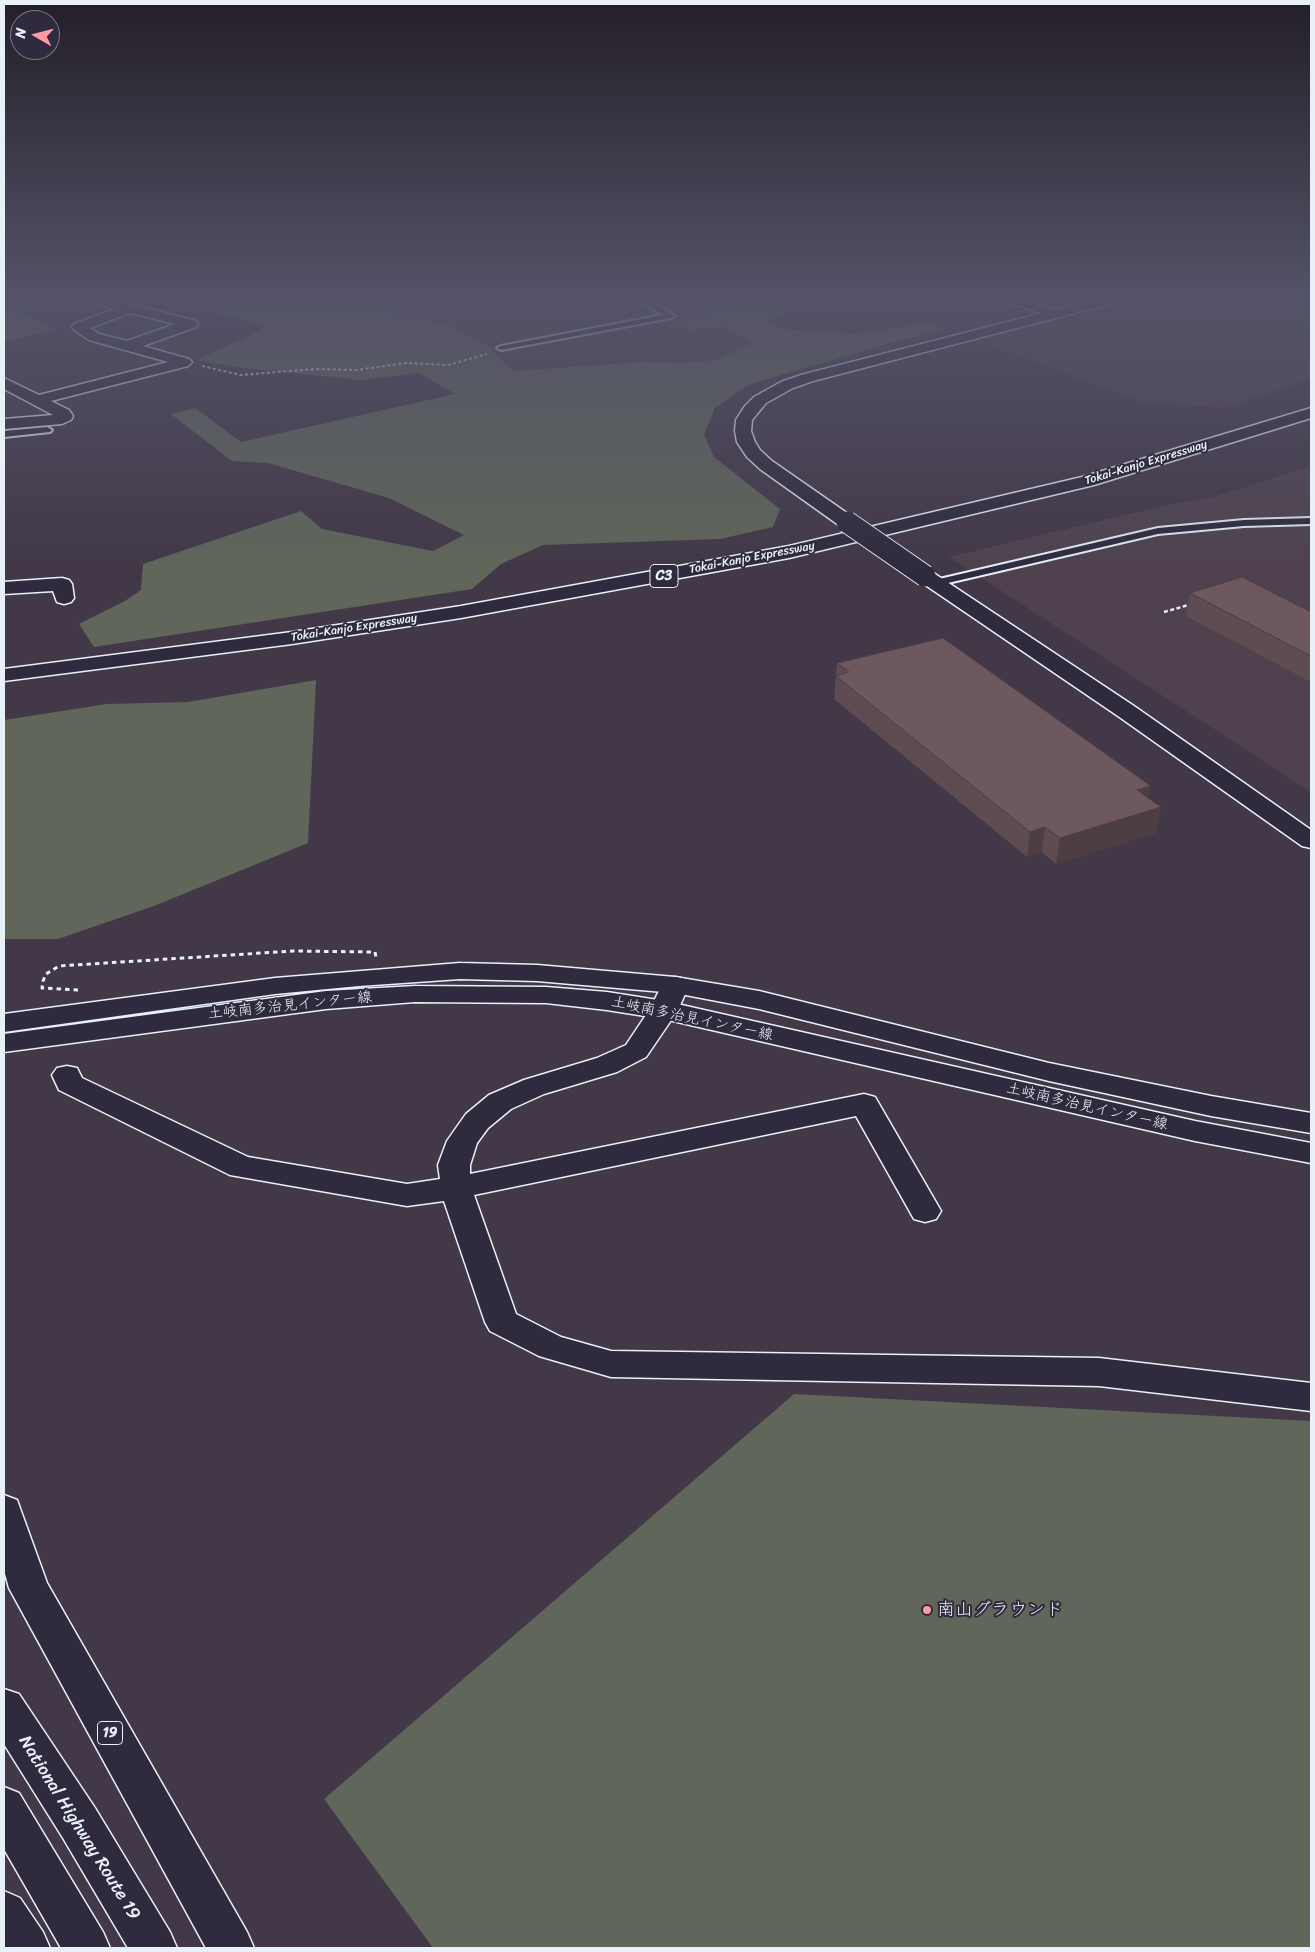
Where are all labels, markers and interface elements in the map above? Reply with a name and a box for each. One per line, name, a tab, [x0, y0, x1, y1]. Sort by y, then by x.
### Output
north arrow	[10, 10, 60, 60]
text: N	[8, 26, 34, 40]
street label: Tokai-Kanjo Expressway	[1083, 438, 1209, 488]
street label: Tokai-Kanjo Expressway	[688, 539, 816, 577]
road number: C3	[650, 564, 678, 588]
street label: Tokai-Kanjo Expressway	[290, 611, 418, 645]
street label: 土岐南多治見インター線	[207, 988, 373, 1024]
street label: 土岐南多治見インター線	[609, 993, 775, 1045]
street label: 土岐南多治見インター線	[1005, 1080, 1169, 1134]
place label: 南山グラウンド	[937, 1599, 1063, 1621]
marker: 南山グラウンド	[921, 1604, 933, 1616]
road number: 19	[98, 1722, 122, 1745]
street label: National Highway Route 19	[13, 1732, 145, 1924]

